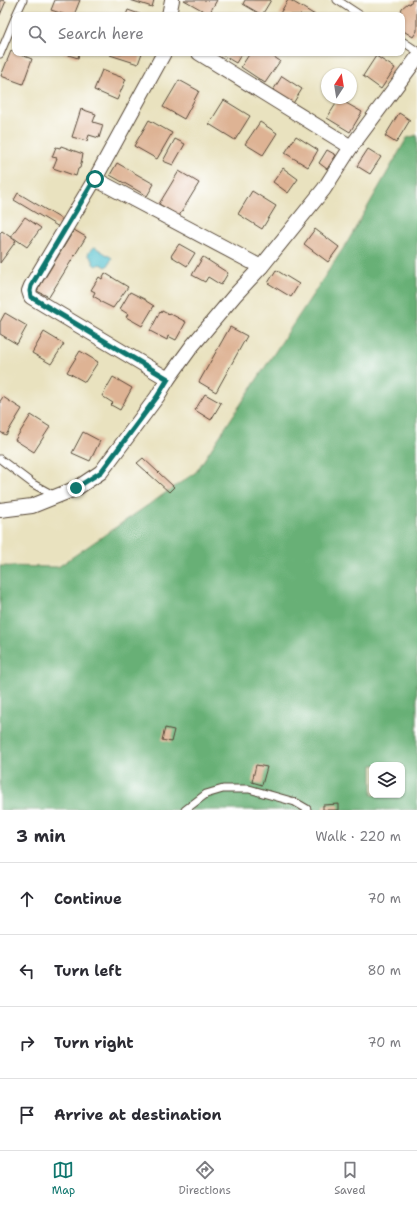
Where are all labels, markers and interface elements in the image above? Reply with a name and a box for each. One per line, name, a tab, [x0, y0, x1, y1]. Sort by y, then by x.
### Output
search box	[12, 12, 405, 56]
icon: search	[26, 23, 48, 45]
text: Search here	[58, 24, 144, 44]
north arrow	[321, 68, 357, 104]
route start	[86, 170, 104, 188]
route end	[67, 479, 85, 497]
map controls	[369, 762, 405, 798]
button: layers	[369, 762, 405, 798]
text: 3 min	[16, 825, 66, 847]
text: Walk · 220 m	[315, 828, 401, 845]
icon: ahead	[16, 888, 38, 910]
text: Continue	[54, 889, 122, 909]
text: 70 m	[367, 890, 401, 907]
icon: left	[16, 960, 38, 982]
text: Turn left	[54, 961, 122, 981]
text: 80 m	[367, 962, 401, 979]
icon: right	[16, 1032, 38, 1054]
text: Turn right	[54, 1033, 134, 1053]
text: 70 m	[367, 1034, 401, 1051]
icon: arrive	[16, 1104, 38, 1126]
text: Arrive at destination	[54, 1105, 222, 1125]
tab: Map	[52, 1159, 75, 1198]
tab: Directions	[178, 1159, 231, 1198]
tab: Saved	[334, 1159, 365, 1198]

